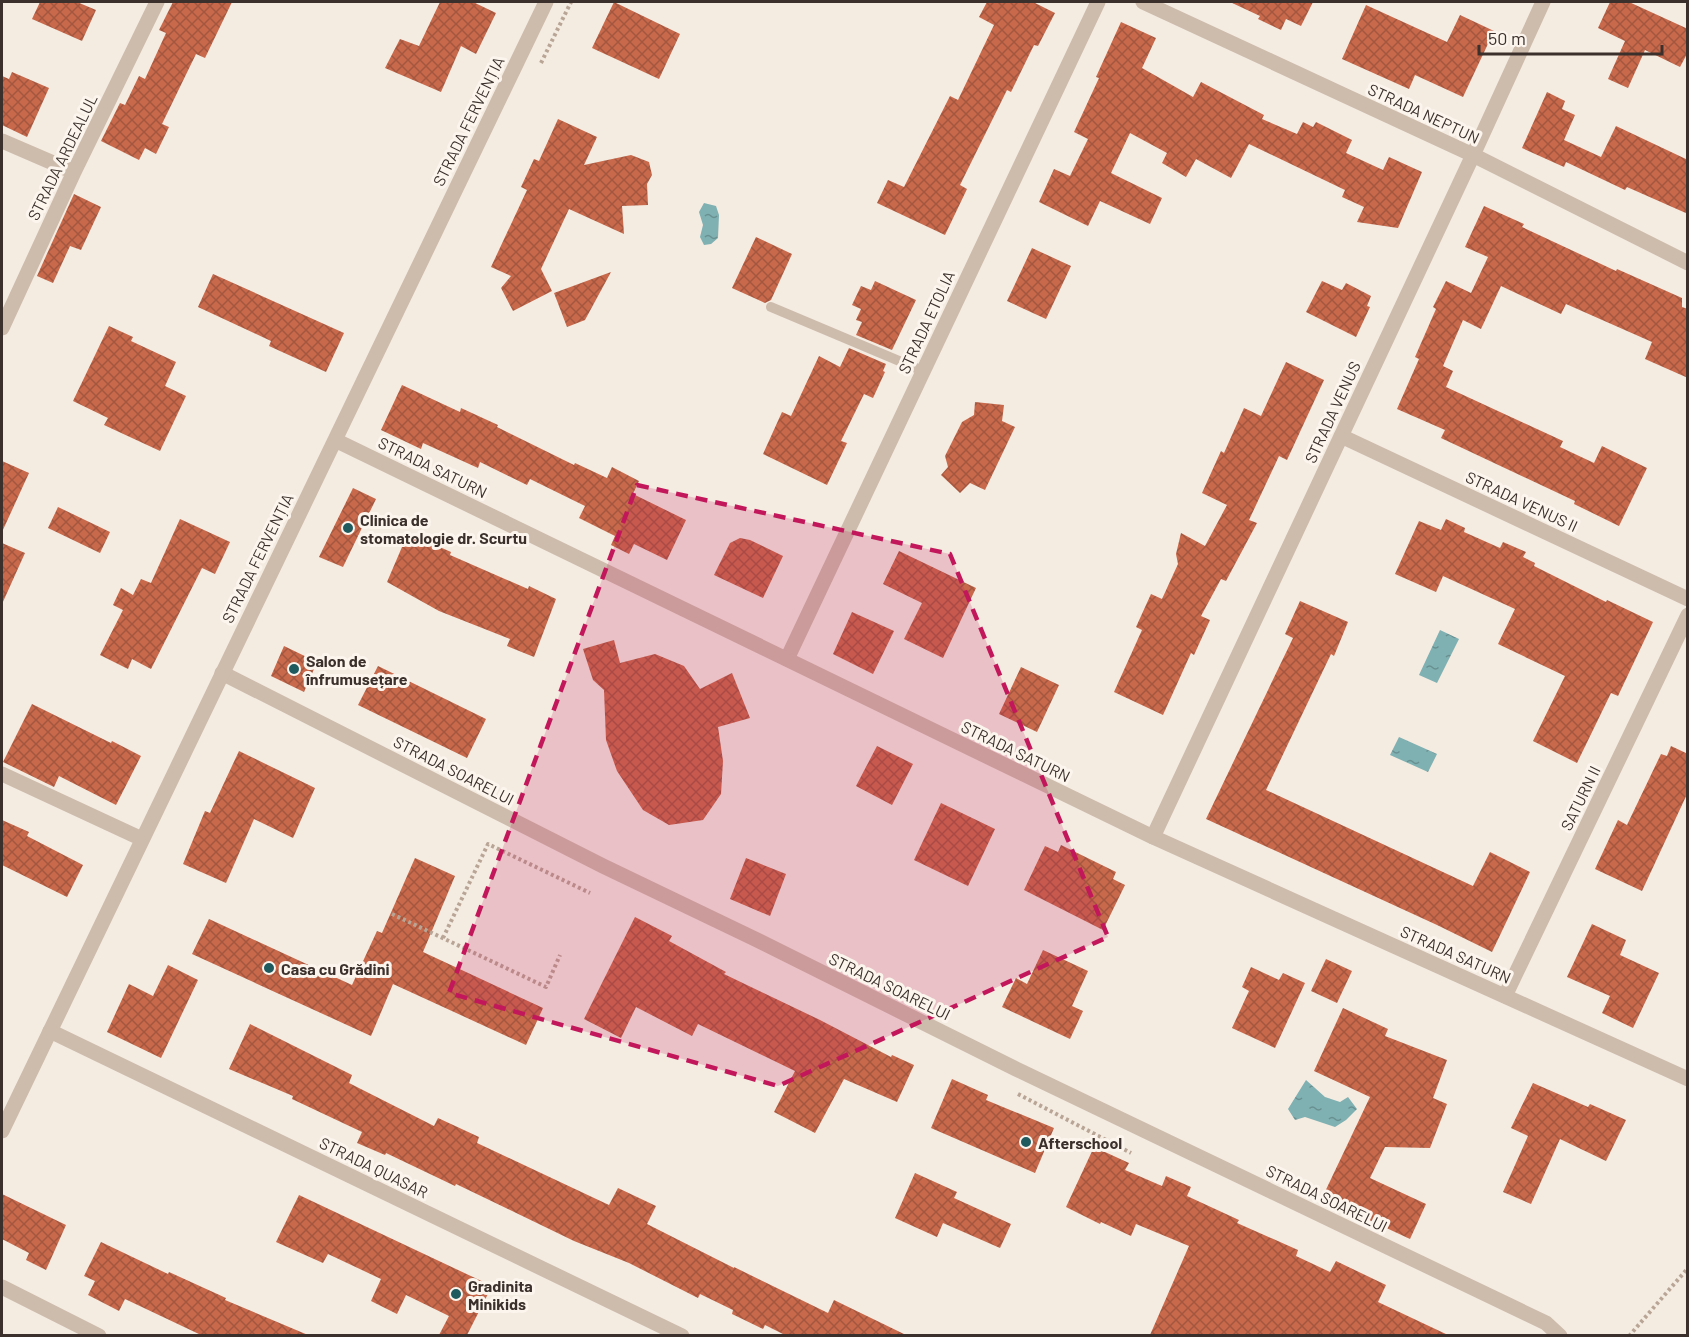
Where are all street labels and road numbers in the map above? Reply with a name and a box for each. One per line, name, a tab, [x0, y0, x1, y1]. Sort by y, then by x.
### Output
street label: STRADA FERVENȚIA	[428, 53, 508, 189]
street label: STRADA NEPTUN	[1365, 79, 1483, 147]
street label: STRADA ARDEALUL	[23, 91, 101, 223]
street label: STRADA ETOLIA	[894, 267, 958, 377]
street label: STRADA VENUS	[1300, 358, 1364, 466]
street label: STRADA SATURN	[375, 432, 491, 502]
street label: STRADA VENUS II	[1463, 467, 1581, 535]
street label: STRADA FERVENȚIA	[217, 490, 297, 626]
street label: STRADA SATURN	[958, 716, 1074, 786]
street label: STRADA SOARELUI	[391, 731, 517, 809]
street label: SATURN II	[1556, 763, 1604, 833]
street label: STRADA SATURN	[1398, 921, 1514, 987]
street label: STRADA SOARELUI	[826, 948, 954, 1024]
street label: STRADA QUASAR	[317, 1133, 431, 1202]
street label: STRADA SOARELUI	[1263, 1160, 1391, 1236]

